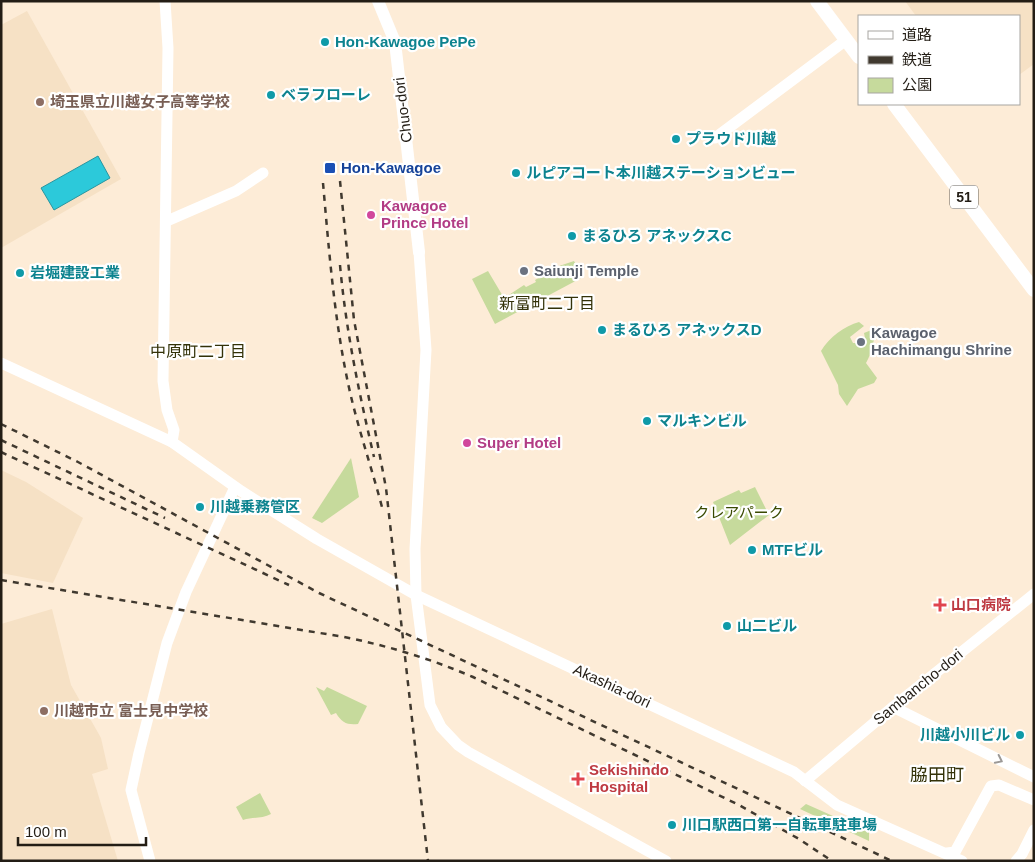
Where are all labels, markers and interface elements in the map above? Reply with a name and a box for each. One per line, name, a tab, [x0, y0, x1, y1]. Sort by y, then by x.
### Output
legend	[858, 15, 1020, 105]
text: 道路	[902, 26, 932, 43]
place label: Hon-Kawagoe PePe	[335, 33, 476, 50]
marker: Hon-Kawagoe PePe	[319, 36, 331, 48]
text: 鉄道	[902, 51, 932, 68]
street label: Chuo-dori	[390, 76, 415, 144]
text: 公園	[902, 76, 932, 93]
place label: ベラフローレ	[281, 86, 371, 103]
marker: ベラフローレ	[265, 89, 277, 101]
place label: 埼玉県立川越女子高等学校	[50, 93, 230, 110]
marker: 埼玉県立川越女子高等学校	[34, 96, 46, 108]
place label: プラウド川越	[686, 130, 776, 147]
marker: プラウド川越	[670, 133, 682, 145]
place label: Hon-Kawagoe	[341, 159, 441, 176]
marker: Hon-Kawagoe	[323, 161, 337, 175]
place label: ルピアコート本川越ステーションビュー	[526, 164, 796, 181]
marker: ルピアコート本川越ステーションビュー	[510, 167, 522, 179]
road number: 51	[950, 186, 978, 208]
place label: Kawagoe Prince Hotel	[381, 197, 469, 231]
marker: Kawagoe Prince Hotel	[365, 209, 377, 221]
place label: まるひろ アネックスC	[582, 227, 732, 244]
marker: まるひろ アネックスC	[566, 230, 578, 242]
place label: Saiunji Temple	[534, 262, 639, 279]
place label: 岩堀建設工業	[30, 264, 120, 281]
marker: Saiunji Temple	[518, 265, 530, 277]
marker: 岩堀建設工業	[14, 267, 26, 279]
district label: 新富町二丁目	[499, 295, 595, 312]
place label: まるひろ アネックスD	[612, 321, 762, 338]
marker: まるひろ アネックスD	[596, 324, 608, 336]
place label: Kawagoe Hachimangu Shrine	[871, 324, 1012, 358]
marker: Kawagoe Hachimangu Shrine	[855, 336, 867, 348]
district label: 中原町二丁目	[150, 343, 246, 360]
place label: マルキンビル	[657, 412, 747, 429]
marker: マルキンビル	[641, 415, 653, 427]
place label: Super Hotel	[477, 434, 561, 451]
marker: Super Hotel	[461, 437, 473, 449]
place label: 川越乗務管区	[210, 498, 300, 515]
marker: 川越乗務管区	[194, 501, 206, 513]
park label: クレアパーク	[694, 504, 784, 521]
place label: MTFビル	[762, 541, 823, 558]
marker: MTFビル	[746, 544, 758, 556]
place label: 山口病院	[951, 596, 1011, 613]
marker: 山口病院	[933, 598, 947, 612]
place label: 山二ビル	[737, 617, 797, 634]
marker: 山二ビル	[721, 620, 733, 632]
street label: Sambancho-dori	[870, 645, 966, 728]
street label: Akashia-dori	[571, 660, 654, 711]
place label: 川越市立 富士見中学校	[54, 702, 208, 719]
marker: 川越市立 富士見中学校	[38, 705, 50, 717]
place label: 川越小川ビル	[920, 726, 1010, 743]
marker: 川越小川ビル	[1014, 729, 1026, 741]
one-way arrow	[994, 754, 1003, 764]
place label: Sekishindo Hospital	[589, 761, 669, 795]
district label: 脇田町	[910, 765, 964, 785]
marker: Sekishindo Hospital	[571, 772, 585, 786]
scale bar	[18, 814, 145, 846]
place label: 川口駅西口第一自転車駐車場	[682, 816, 877, 833]
marker: 川口駅西口第一自転車駐車場	[666, 819, 678, 831]
text: 100 m	[25, 823, 67, 840]

